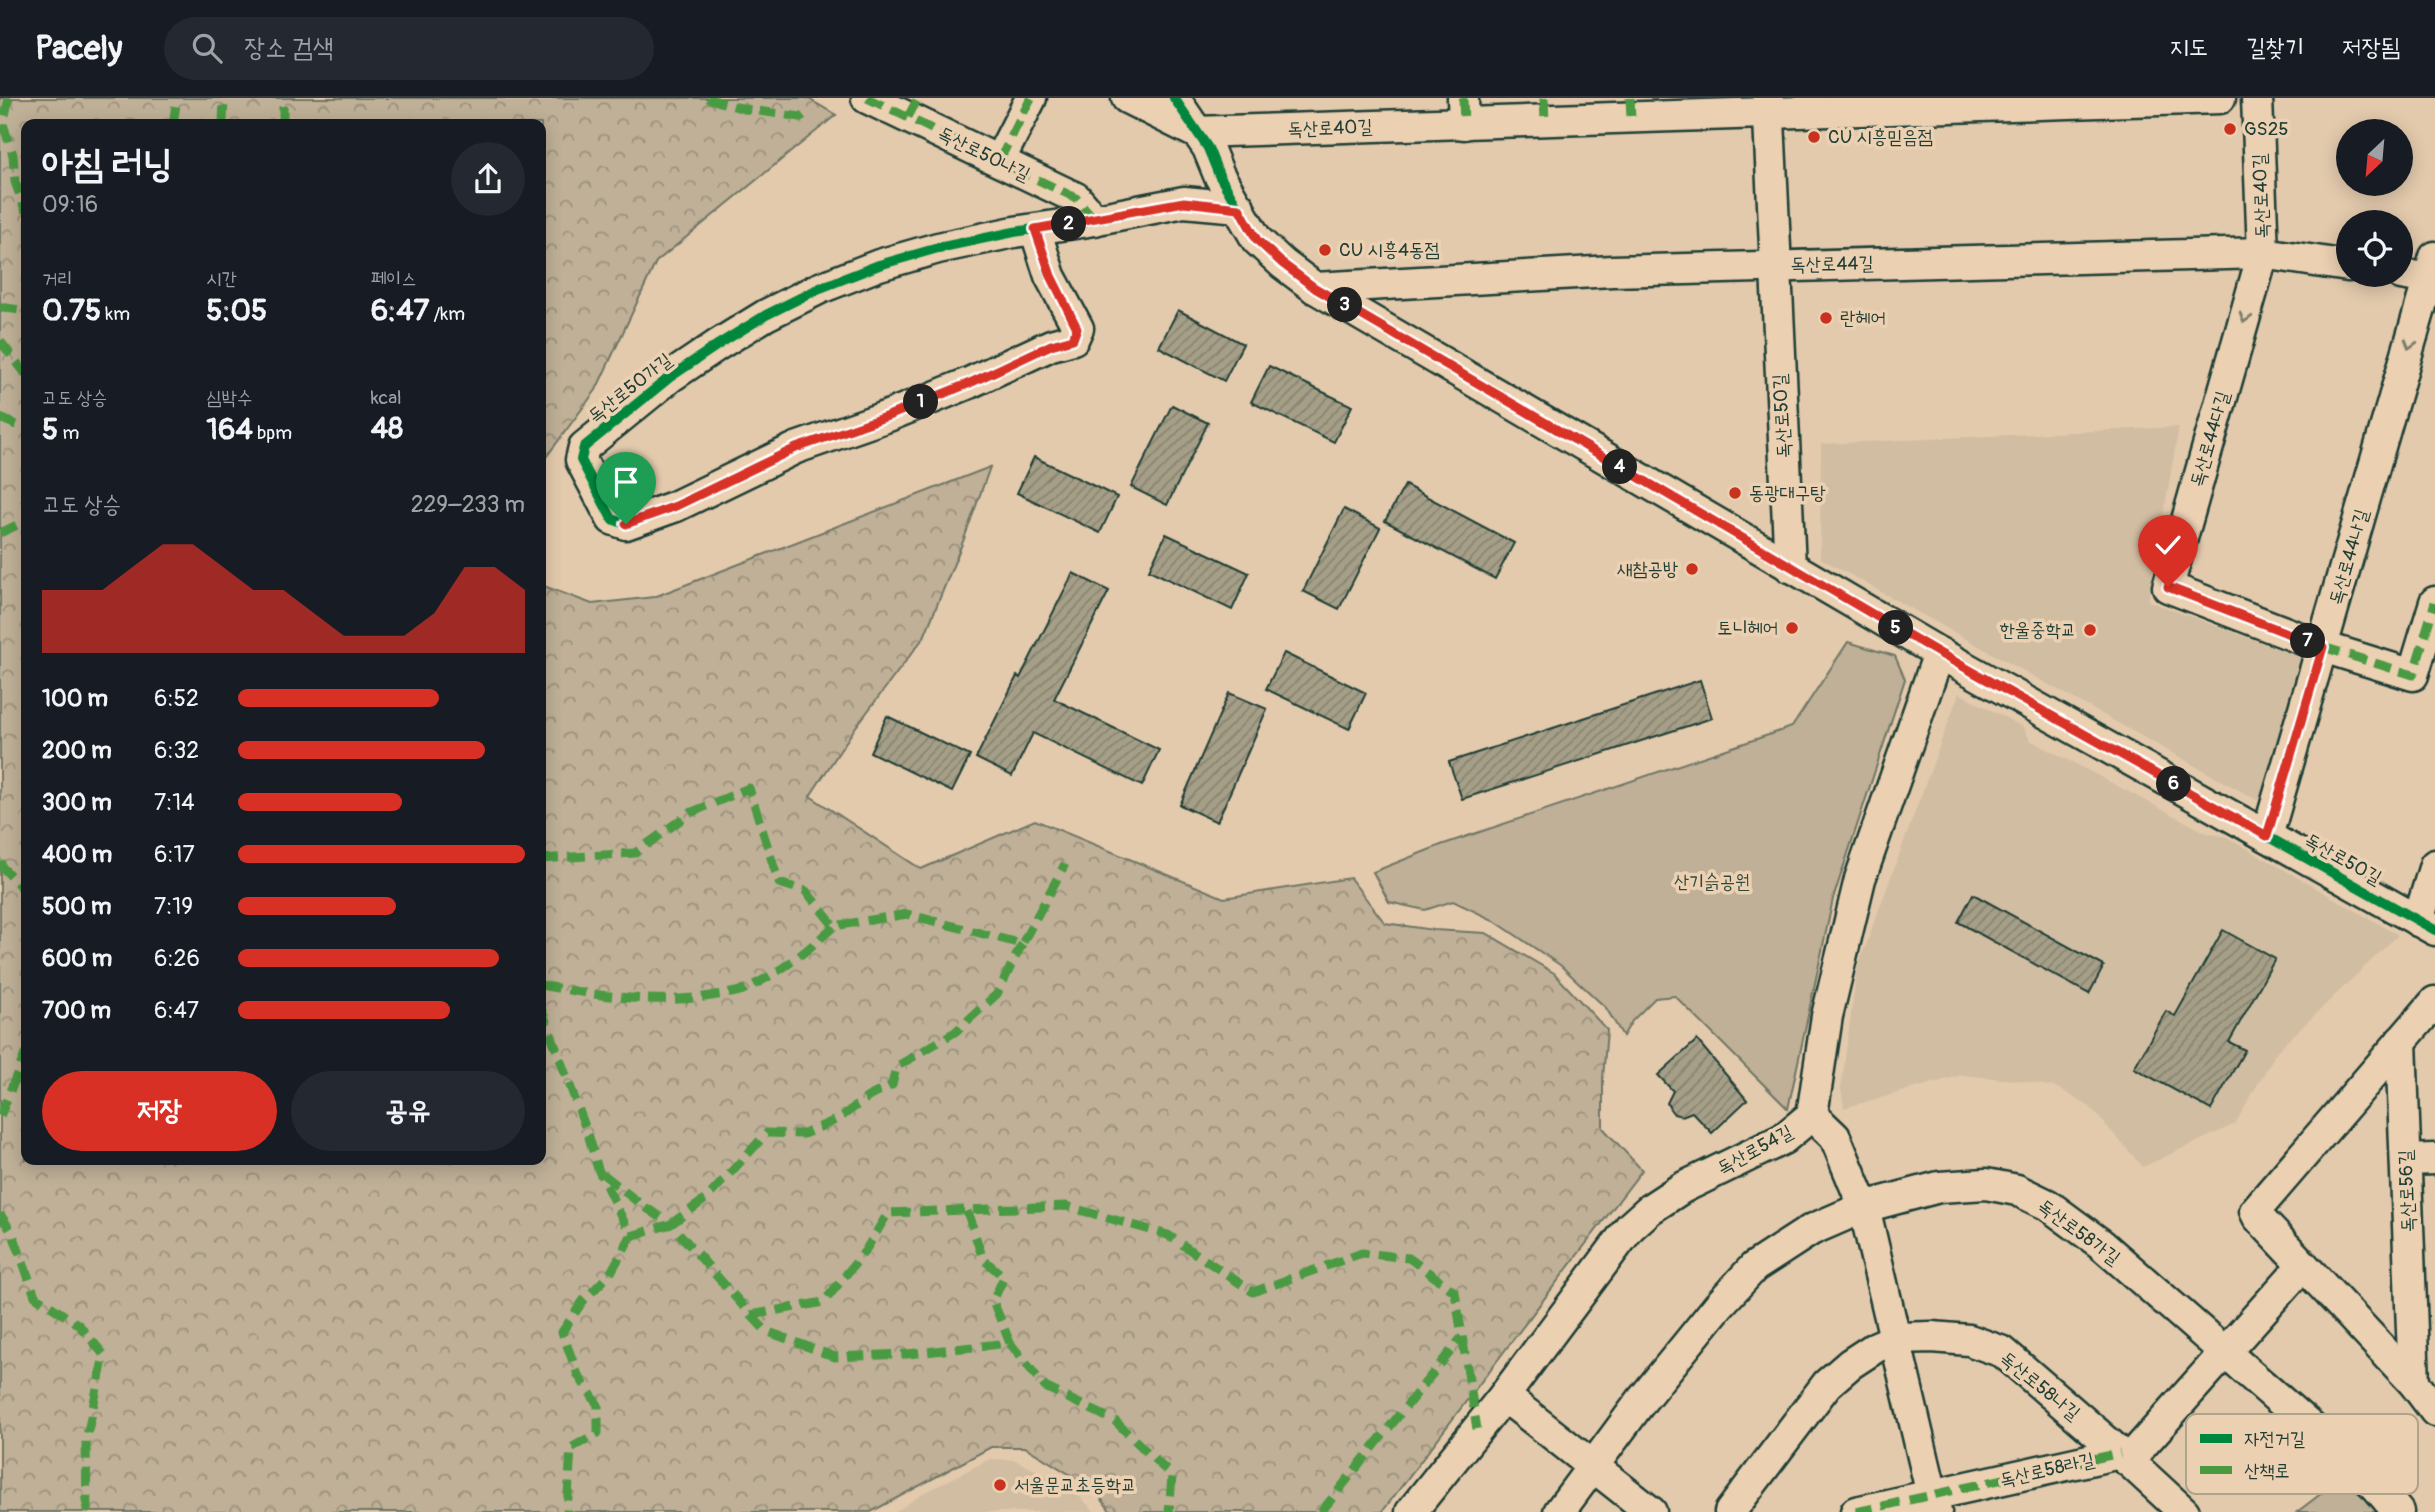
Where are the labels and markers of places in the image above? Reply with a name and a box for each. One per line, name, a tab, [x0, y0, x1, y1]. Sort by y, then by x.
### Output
place label: GS25	[2244, 117, 2289, 141]
marker: GS25	[2222, 121, 2238, 137]
place label: CU 시흥믿음점	[1828, 125, 1933, 149]
marker: CU 시흥믿음점	[1806, 129, 1822, 145]
pin: 2	[1052, 206, 1086, 242]
place label: CU 시흥4동점	[1339, 238, 1440, 262]
marker: CU 시흥4동점	[1317, 242, 1333, 258]
pin: 3	[1328, 288, 1362, 322]
place label: 란헤어	[1840, 306, 1886, 330]
marker: 란헤어	[1818, 310, 1834, 326]
pin: 1	[904, 384, 939, 420]
pin: 4	[1602, 450, 1638, 484]
pin	[596, 452, 656, 524]
place label: 동광대구탕	[1749, 481, 1826, 505]
marker: 동광대구탕	[1727, 485, 1743, 501]
pin	[2138, 515, 2198, 587]
place label: 새참공방	[1617, 557, 1679, 581]
marker: 새참공방	[1684, 561, 1700, 577]
pin: 5	[1878, 610, 1913, 646]
place label: 토니헤어	[1717, 616, 1778, 640]
place label: 한울중학교	[2000, 618, 2076, 642]
marker: 토니헤어	[1784, 620, 1800, 636]
marker: 한울중학교	[2082, 622, 2098, 638]
pin: 7	[2290, 624, 2326, 658]
pin: 6	[2156, 766, 2192, 802]
place label: 서울문교초등학교	[1014, 1473, 1136, 1497]
marker: 서울문교초등학교	[992, 1477, 1008, 1493]

